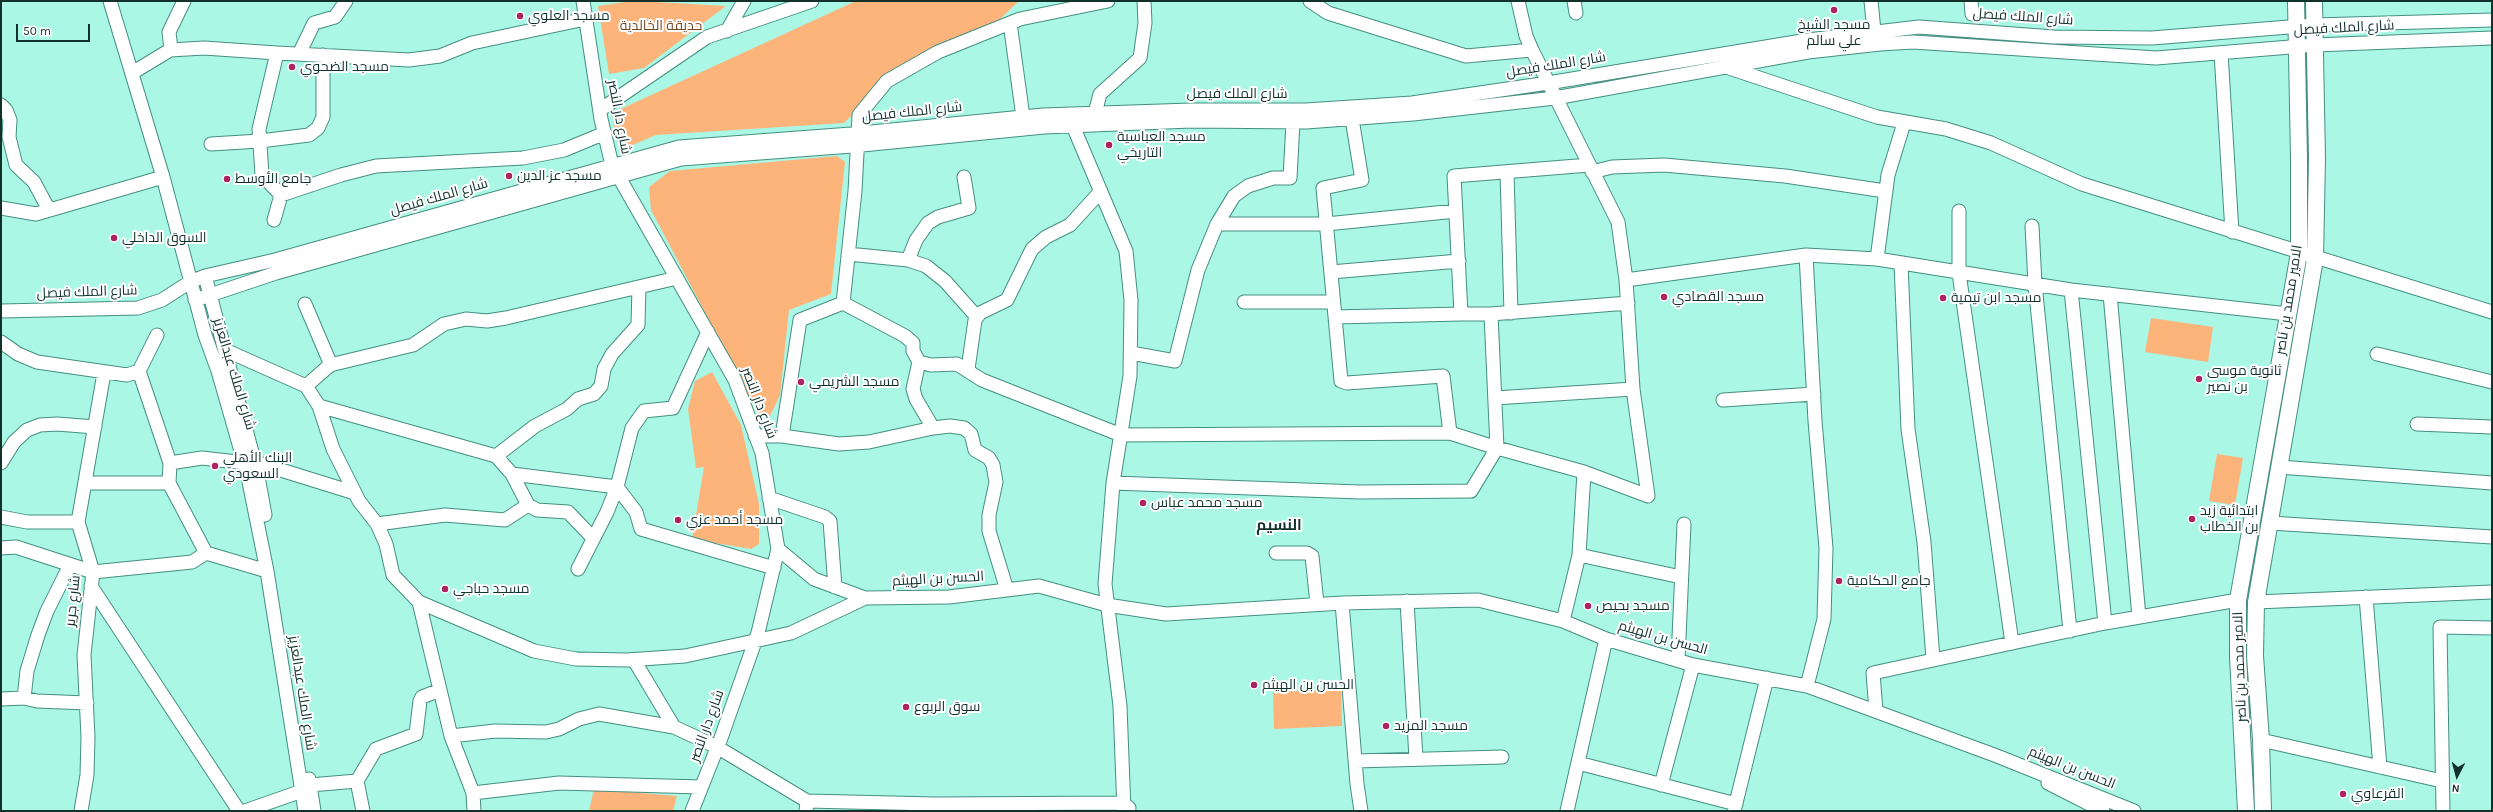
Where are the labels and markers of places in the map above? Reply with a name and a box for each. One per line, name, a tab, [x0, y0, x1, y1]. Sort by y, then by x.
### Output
marker: مسجد الشيخ علي سالم	[1829, 5, 1839, 15]
place label: مسجد العلوي	[528, 8, 610, 24]
marker: مسجد العلوي	[515, 11, 525, 21]
place label: مسجد الشيخ علي سالم	[1798, 17, 1870, 50]
place label: مسجد الضحوي	[300, 59, 389, 75]
marker: مسجد الضحوي	[287, 62, 297, 72]
place label: مسجد العباسية التاريخي	[1117, 129, 1206, 162]
marker: مسجد العباسية التاريخي	[1104, 140, 1114, 150]
place label: مسجد عز الدين	[517, 168, 602, 184]
place label: جامع الأوسط	[235, 171, 311, 187]
marker: مسجد عز الدين	[504, 171, 514, 181]
marker: جامع الأوسط	[222, 174, 232, 184]
place label: السوق الداخلي	[122, 230, 207, 246]
marker: السوق الداخلي	[109, 233, 119, 243]
place label: مسجد القصادي	[1672, 289, 1764, 305]
place label: مسجد ابن تيمية	[1951, 290, 2041, 306]
marker: مسجد القصادي	[1659, 292, 1669, 302]
marker: مسجد ابن تيمية	[1938, 293, 1948, 303]
place label: ثانوية موسى بن نصير	[2207, 363, 2282, 396]
place label: مسجد الشريمي	[809, 374, 900, 390]
marker: ثانوية موسى بن نصير	[2194, 374, 2204, 384]
marker: مسجد الشريمي	[796, 377, 806, 387]
place label: البنك الأهلي السعودي	[223, 450, 292, 482]
marker: البنك الأهلي السعودي	[210, 461, 220, 471]
place label: مسجد محمد عباس	[1151, 495, 1262, 511]
marker: مسجد محمد عباس	[1138, 498, 1148, 508]
place label: ابتدائية زيد بن الخطاب	[2200, 503, 2259, 536]
place label: مسجد أحمد عزي	[686, 512, 783, 528]
marker: ابتدائية زيد بن الخطاب	[2187, 514, 2197, 524]
marker: مسجد أحمد عزي	[673, 515, 683, 525]
place label: جامع الحكامية	[1847, 573, 1931, 589]
marker: جامع الحكامية	[1834, 576, 1844, 586]
place label: مسجد حباجي	[453, 581, 529, 597]
marker: مسجد حباجي	[440, 584, 450, 594]
place label: مسجد بحيص	[1596, 598, 1670, 614]
marker: مسجد بحيص	[1583, 601, 1593, 611]
place label: الحسن بن الهيثم	[1262, 677, 1354, 693]
marker: الحسن بن الهيثم	[1249, 680, 1259, 690]
place label: سوق الربوع	[914, 699, 980, 715]
marker: سوق الربوع	[901, 702, 911, 712]
place label: مسجد المزيد	[1394, 718, 1468, 734]
marker: مسجد المزيد	[1381, 721, 1391, 731]
place label: القرعاوي	[2351, 786, 2404, 802]
marker: القرعاوي	[2338, 789, 2348, 799]

